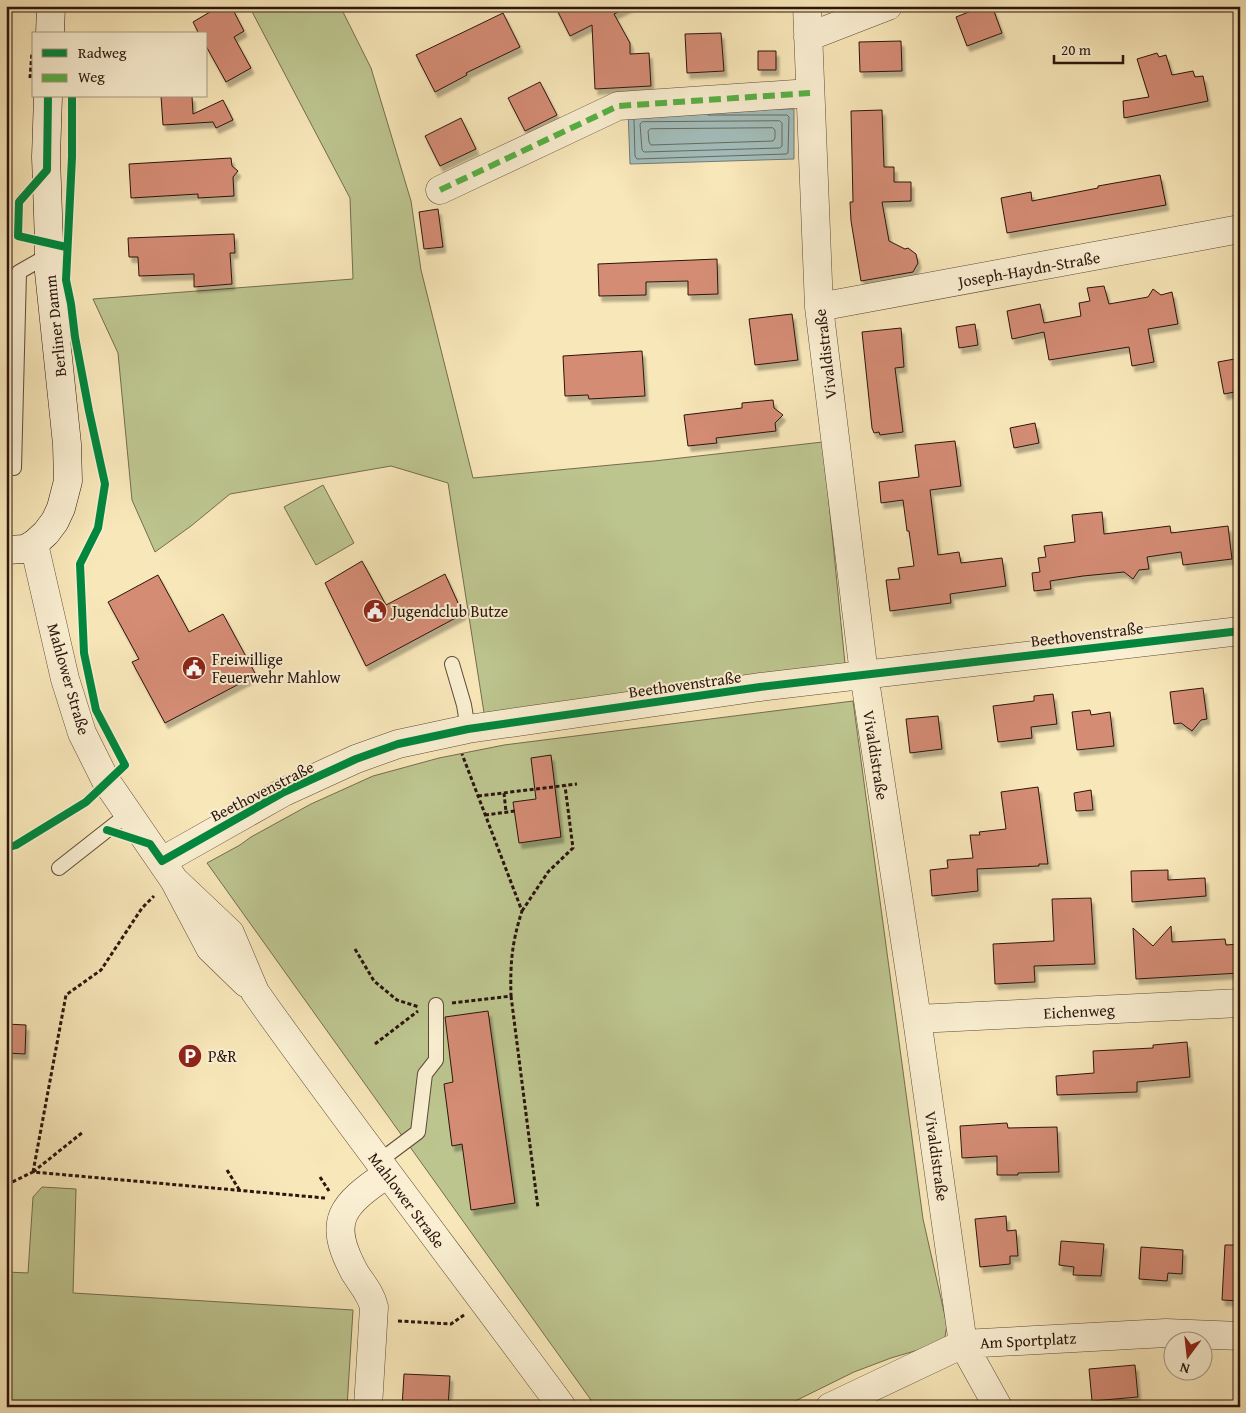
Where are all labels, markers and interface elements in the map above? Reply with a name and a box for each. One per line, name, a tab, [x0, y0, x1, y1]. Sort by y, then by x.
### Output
legend	[32, 32, 208, 98]
scale bar	[1054, 32, 1122, 64]
text: 20 m	[1061, 39, 1092, 60]
text: Radweg	[78, 42, 127, 63]
text: Weg	[78, 66, 105, 87]
street label: Joseph-Haydn-Straße	[954, 245, 1102, 294]
street label: Berliner Damm	[38, 274, 72, 378]
street label: Vivaldistraße	[808, 308, 842, 400]
public building icon: Jugendclub Butze	[362, 598, 388, 624]
place label: Jugendclub Butze	[390, 599, 508, 623]
street label: Beethovenstraße	[1029, 615, 1145, 653]
street label: Mahlower Straße	[42, 620, 96, 738]
place label: Freiwillige Feuerwehr Mahlow	[212, 647, 341, 689]
public building icon: Freiwillige Feuerwehr Mahlow	[181, 655, 207, 681]
street label: Beethovenstraße	[627, 664, 743, 704]
street label: Vivaldistraße	[857, 708, 895, 802]
street label: Beethovenstraße	[206, 755, 318, 827]
street label: Eichenweg	[1043, 997, 1115, 1025]
parking icon: P&R	[177, 1043, 203, 1069]
place label: P&R	[208, 1044, 237, 1068]
street label: Vivaldistraße	[919, 1109, 955, 1203]
street label: Mahlower Straße	[363, 1147, 451, 1253]
street label: Am Sportplatz	[979, 1325, 1077, 1355]
north arrow	[1164, 1330, 1214, 1380]
text: N	[1177, 1358, 1192, 1379]

